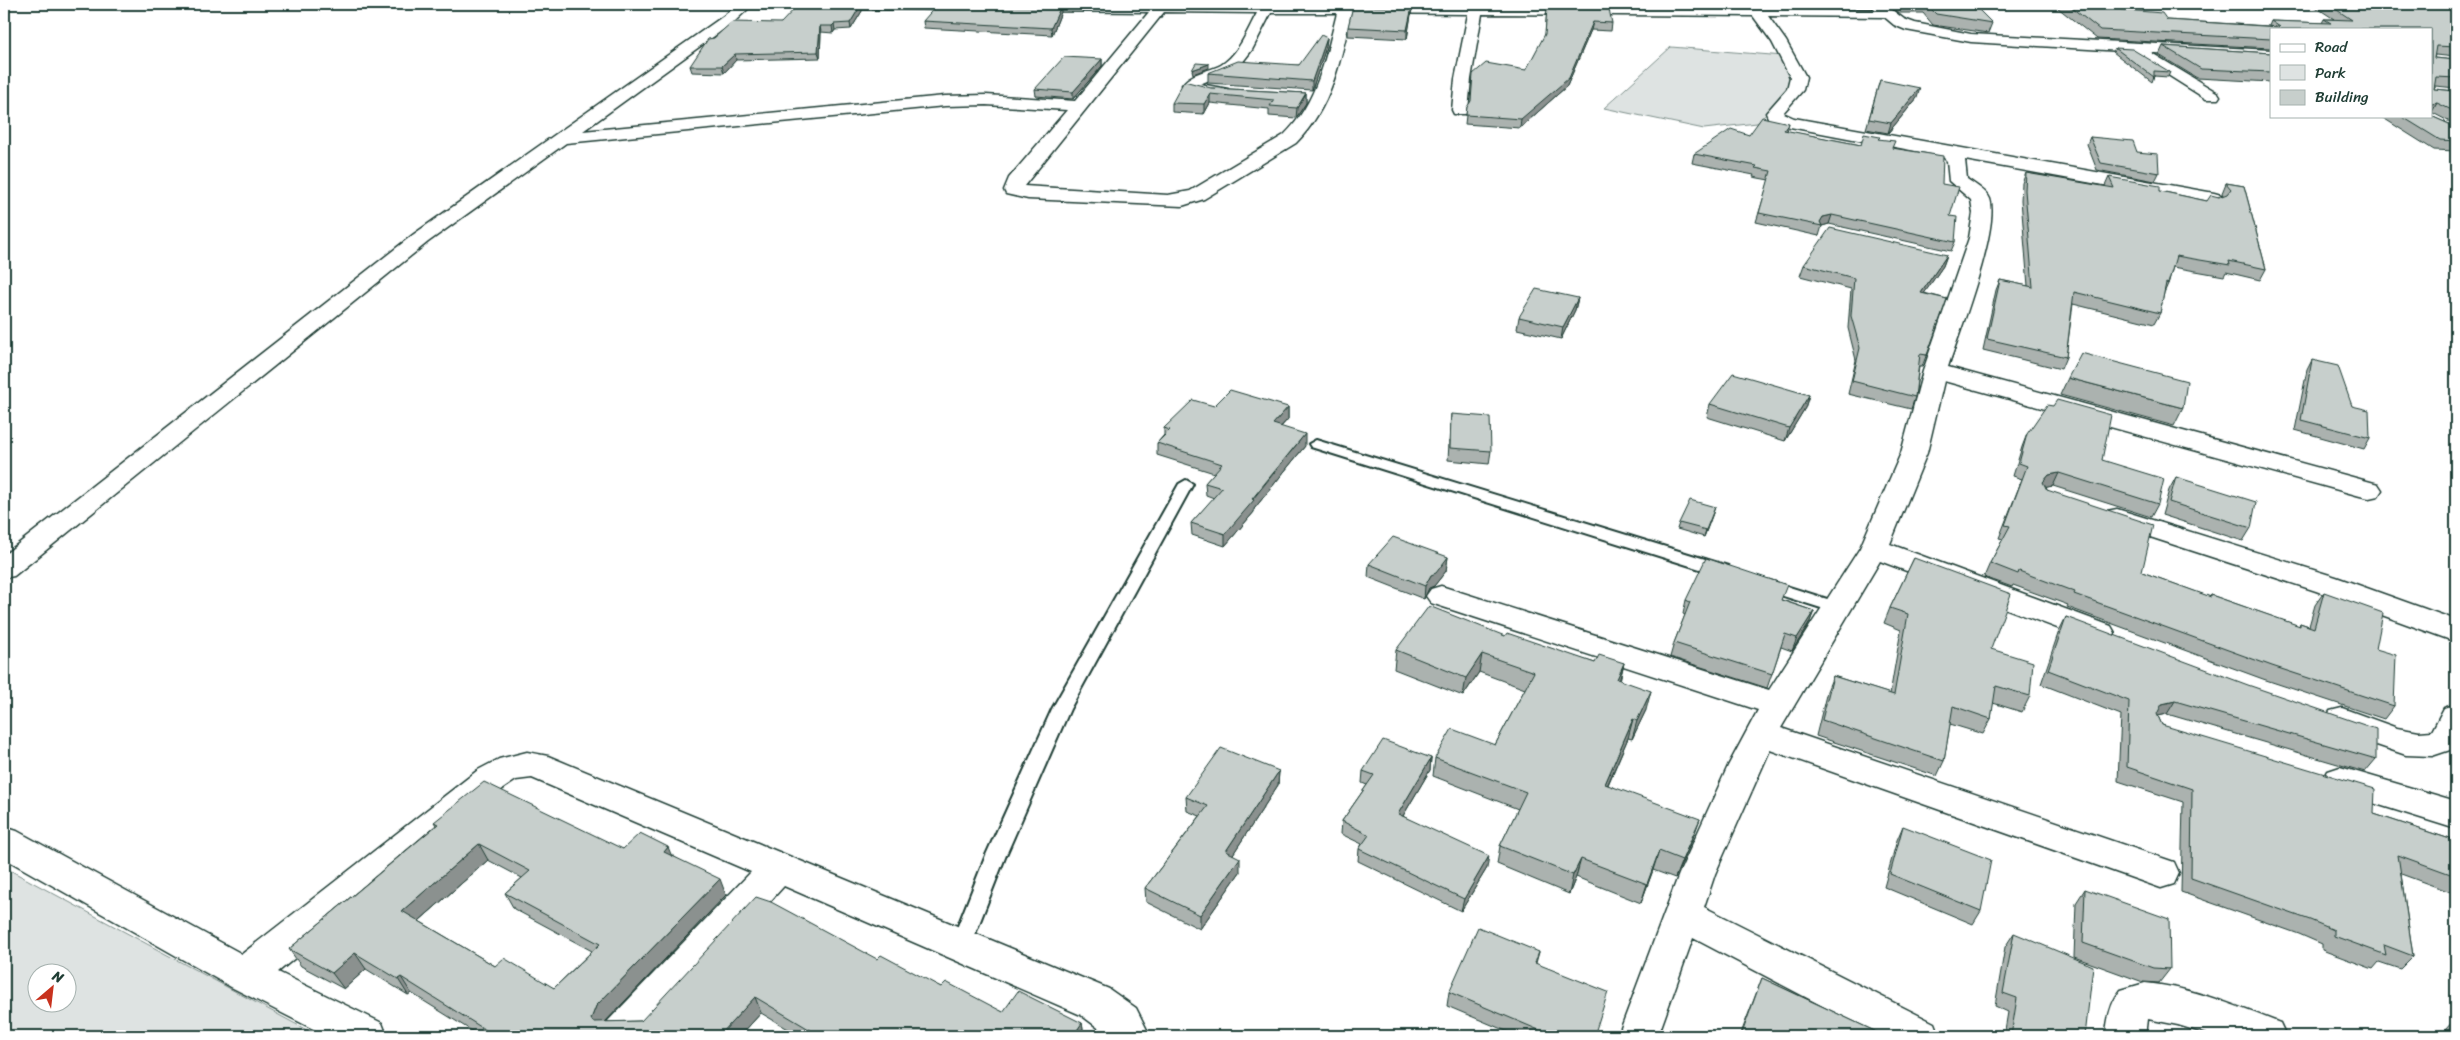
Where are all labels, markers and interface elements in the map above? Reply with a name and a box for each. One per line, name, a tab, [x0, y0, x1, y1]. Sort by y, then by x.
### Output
legend	[2270, 28, 2432, 118]
text: Road	[2315, 34, 2348, 60]
text: Park	[2315, 60, 2346, 86]
text: Building	[2315, 84, 2369, 110]
north arrow	[28, 962, 78, 1012]
text: N	[47, 963, 68, 990]

